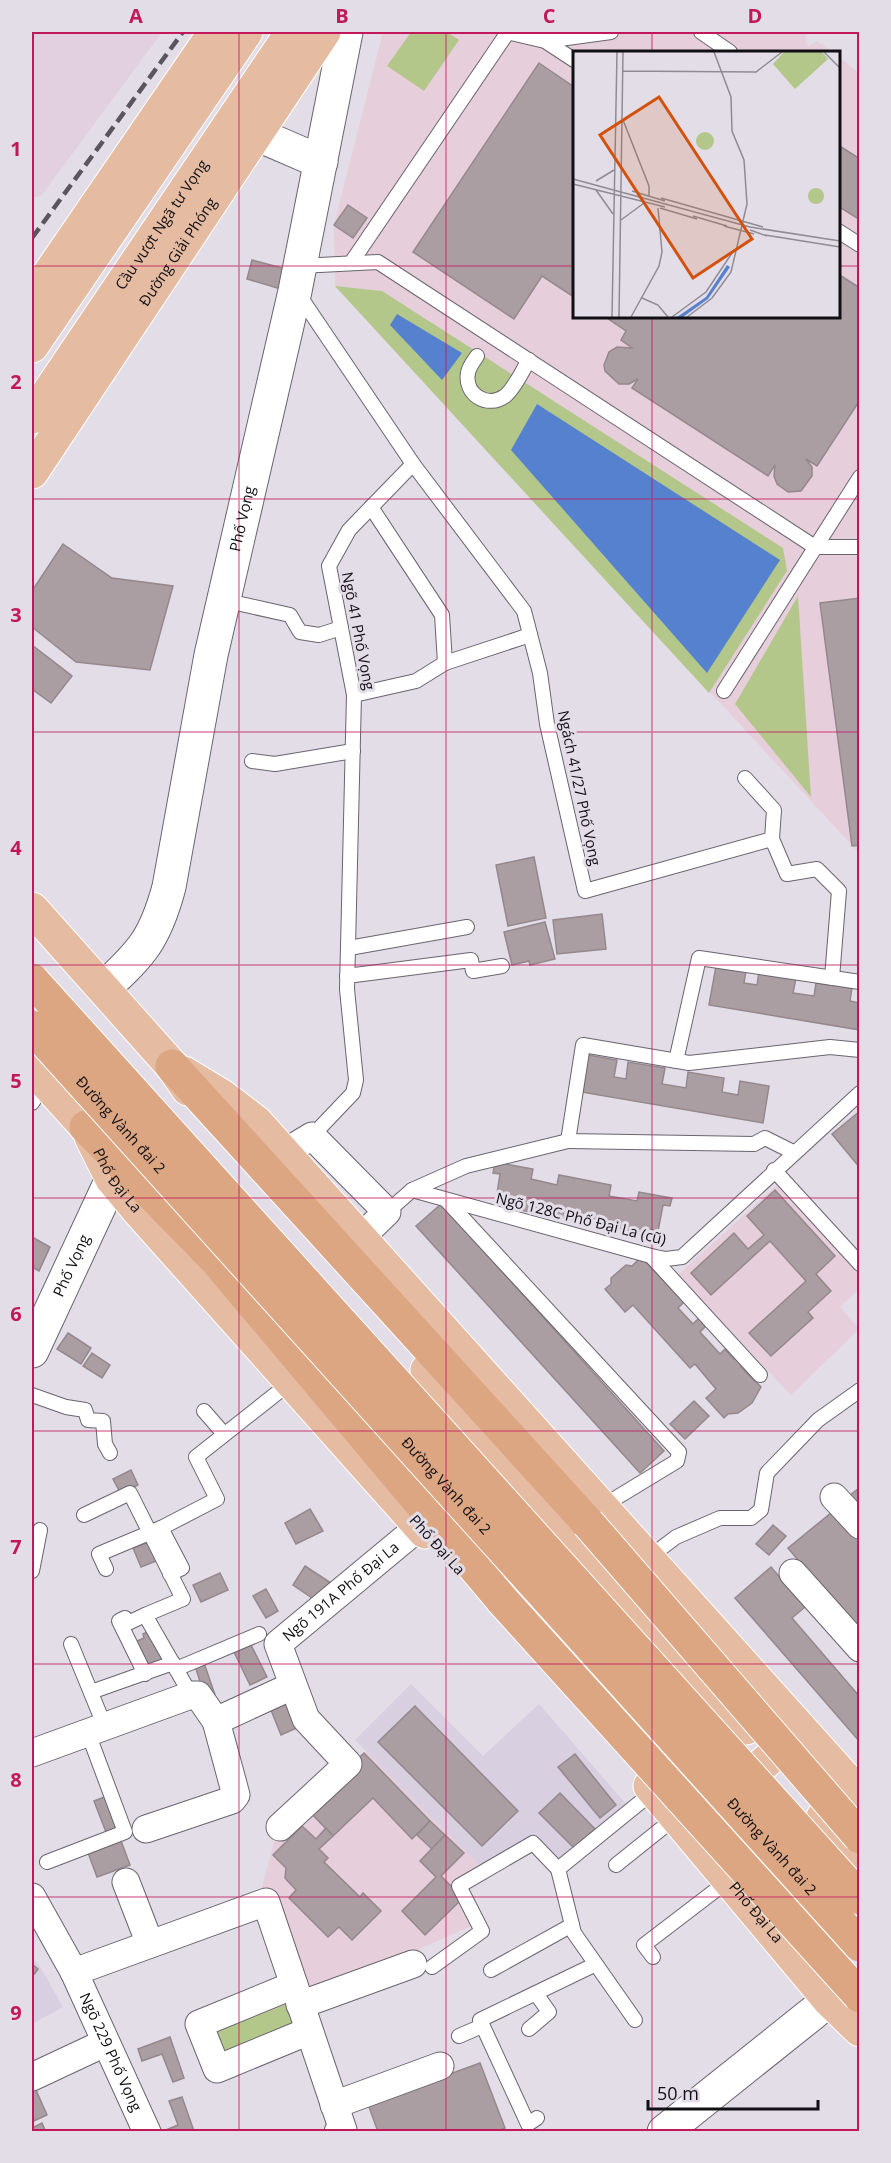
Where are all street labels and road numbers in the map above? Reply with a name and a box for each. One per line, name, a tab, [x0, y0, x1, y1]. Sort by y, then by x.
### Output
street label: Cầu vượt Ngã tư Vọng	[110, 155, 212, 293]
street label: Đường Giải Phóng	[134, 193, 220, 310]
street label: Phố Vọng	[224, 484, 259, 553]
street label: Ngõ 41 Phố Vọng	[338, 570, 380, 692]
street label: Ngách 41/27 Phố Vọng	[554, 708, 606, 867]
street label: Đường Vành đai 2	[72, 1071, 170, 1177]
street label: Phố Đại La	[89, 1144, 147, 1216]
street label: Ngõ 128C Phố Đại La (cũ)	[494, 1187, 668, 1249]
street label: Phố Vọng	[48, 1231, 94, 1300]
street label: Đường Vành đai 2	[397, 1432, 496, 1538]
street label: Phố Đại La	[405, 1510, 470, 1579]
street label: Ngõ 191A Phố Đại La	[278, 1537, 403, 1645]
street label: Đường Vành đai 2	[723, 1793, 821, 1899]
street label: Phố Đại La	[725, 1877, 788, 1947]
street label: Ngõ 229 Phố Vọng	[76, 1989, 147, 2114]

